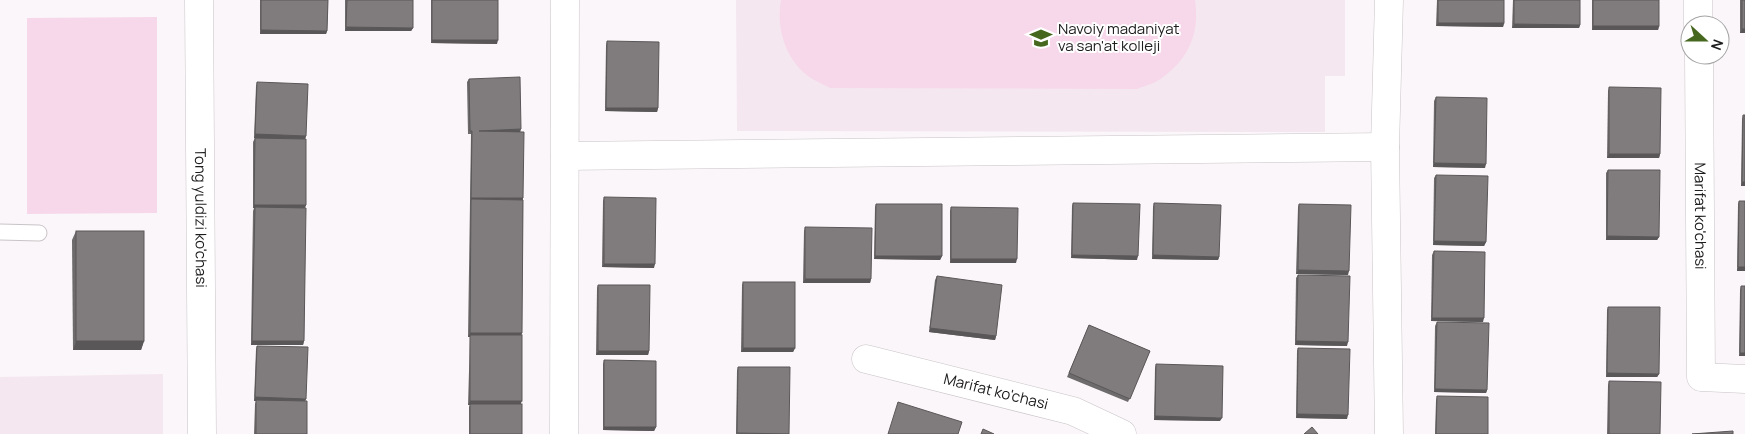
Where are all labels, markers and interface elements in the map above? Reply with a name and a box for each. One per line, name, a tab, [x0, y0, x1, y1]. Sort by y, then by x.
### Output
north arrow	[1680, 15, 1730, 65]
place label: Navoiy madaniyat va san'at kolleji	[1058, 18, 1180, 56]
school or university icon: Navoiy madaniyat va san'at kolleji	[1028, 25, 1054, 51]
text: N	[1707, 37, 1728, 53]
street label: Tong yuldizi ko'chasi	[190, 148, 212, 288]
street label: Marifat ko'chasi	[1690, 162, 1711, 270]
street label: Marifat ko'chasi	[942, 368, 1051, 414]

